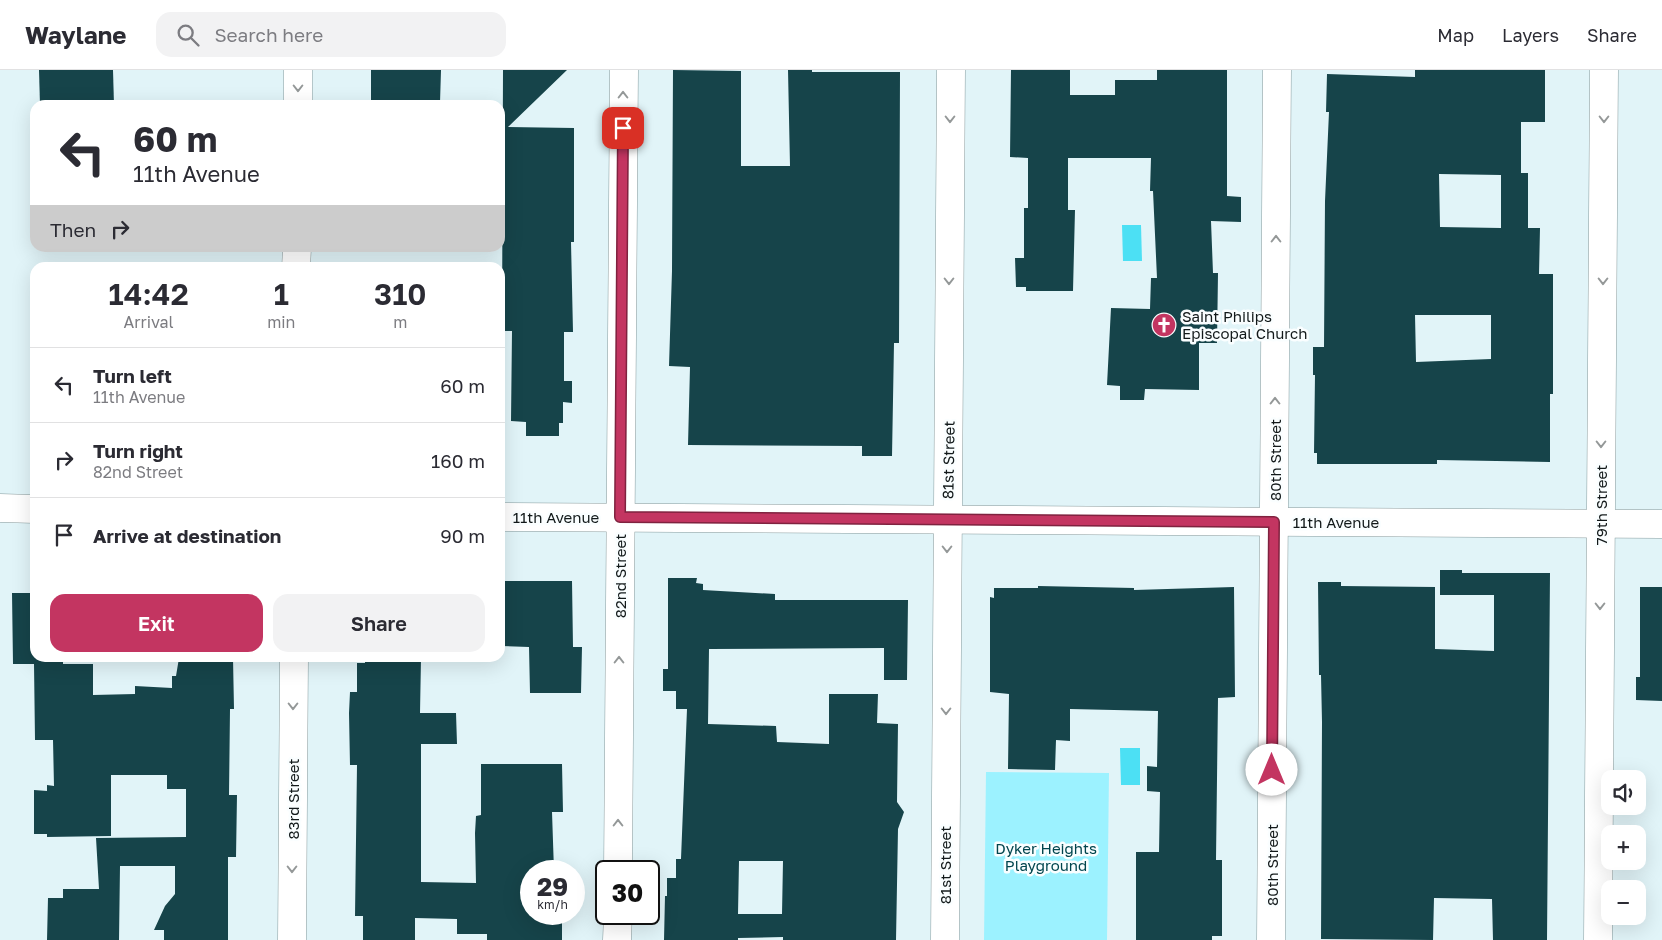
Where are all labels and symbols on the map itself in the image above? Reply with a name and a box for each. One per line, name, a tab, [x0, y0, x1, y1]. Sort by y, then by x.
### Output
one-way arrow	[293, 84, 303, 92]
one-way arrow	[618, 91, 628, 98]
pin	[602, 107, 644, 149]
one-way arrow	[945, 115, 955, 123]
one-way arrow	[1599, 115, 1609, 123]
one-way arrow	[1271, 235, 1281, 242]
one-way arrow	[1597, 277, 1608, 285]
one-way arrow	[944, 278, 954, 285]
place label: Saint Philips Episcopal Church	[1182, 307, 1307, 342]
church icon: Saint Philips Episcopal Church	[1151, 312, 1177, 338]
one-way arrow	[1270, 397, 1280, 405]
street label: 80th Street	[1266, 419, 1284, 501]
street label: 81st Street	[938, 421, 958, 499]
one-way arrow	[1596, 440, 1606, 448]
street label: 79th Street	[1592, 465, 1610, 545]
street label: 11th Avenue	[513, 508, 600, 526]
street label: 11th Avenue	[1293, 513, 1380, 531]
street label: 82nd Street	[611, 534, 629, 618]
one-way arrow	[942, 545, 952, 553]
one-way arrow	[1595, 602, 1605, 610]
one-way arrow	[614, 656, 624, 664]
one-way arrow	[288, 702, 298, 710]
one-way arrow	[941, 708, 951, 715]
position arrow	[1245, 743, 1297, 795]
street label: 83rd Street	[284, 758, 302, 840]
one-way arrow	[613, 818, 623, 826]
street label: 80th Street	[1263, 824, 1281, 906]
street label: 81st Street	[936, 826, 954, 904]
park label: Dyker Heights Playground	[995, 839, 1097, 874]
speed limit sign: 30	[595, 860, 660, 925]
one-way arrow	[287, 865, 297, 873]

